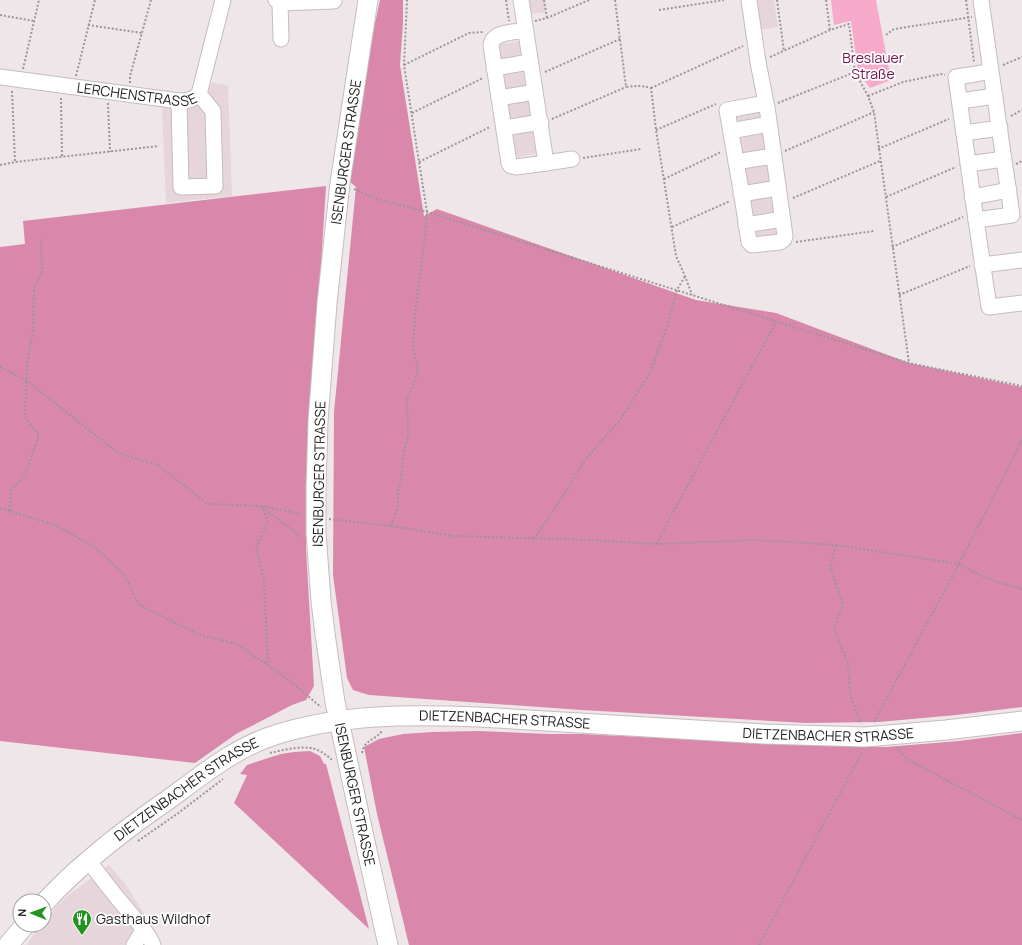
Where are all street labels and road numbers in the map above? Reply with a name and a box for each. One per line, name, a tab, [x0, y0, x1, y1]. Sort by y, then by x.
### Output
street label: LERCHENSTRASSE	[76, 77, 200, 110]
street label: ISENBURGER STRASSE	[326, 78, 365, 226]
street label: ISENBURGER STRASSE	[308, 401, 329, 547]
street label: DIETZENBACHER STRASSE	[419, 706, 591, 733]
street label: ISENBURGER STRASSE	[331, 721, 380, 868]
street label: DIETZENBACHER STRASSE	[742, 723, 915, 746]
street label: DIETZENBACHER STRASSE	[110, 732, 261, 845]

